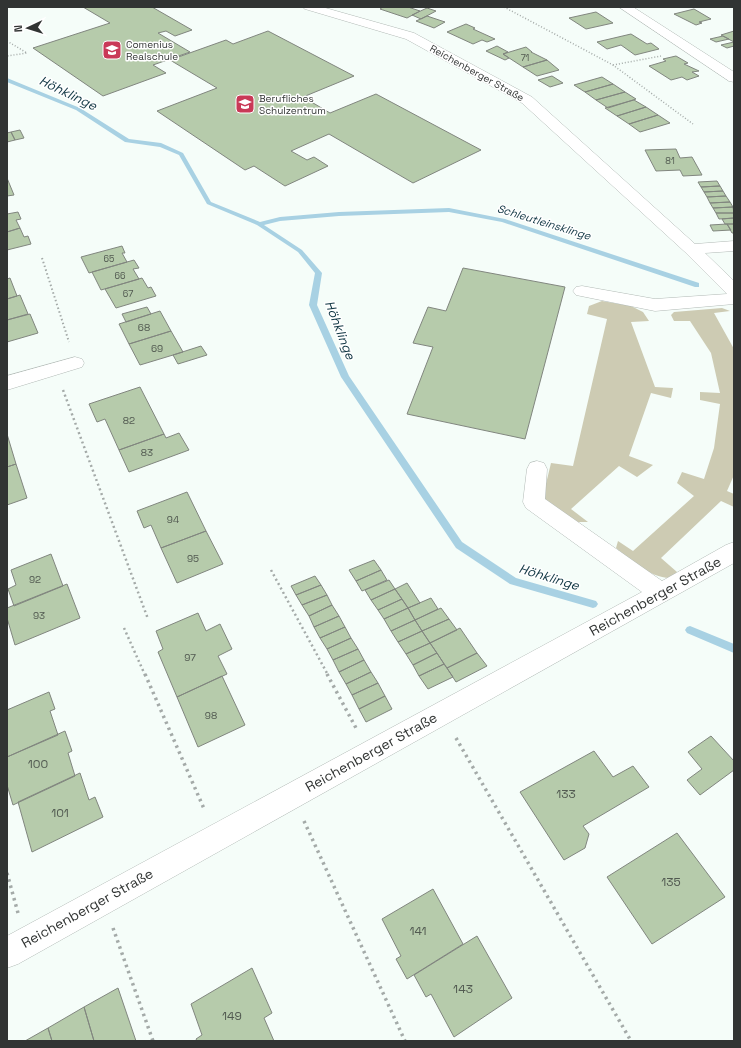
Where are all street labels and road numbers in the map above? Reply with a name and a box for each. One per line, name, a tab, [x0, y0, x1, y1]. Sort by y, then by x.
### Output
street label: Reichenberger Straße	[428, 42, 526, 104]
street label: Reichenberger Straße	[586, 552, 724, 640]
street label: Reichenberger Straße	[302, 708, 440, 796]
street label: Reichenberger Straße	[18, 864, 156, 952]

